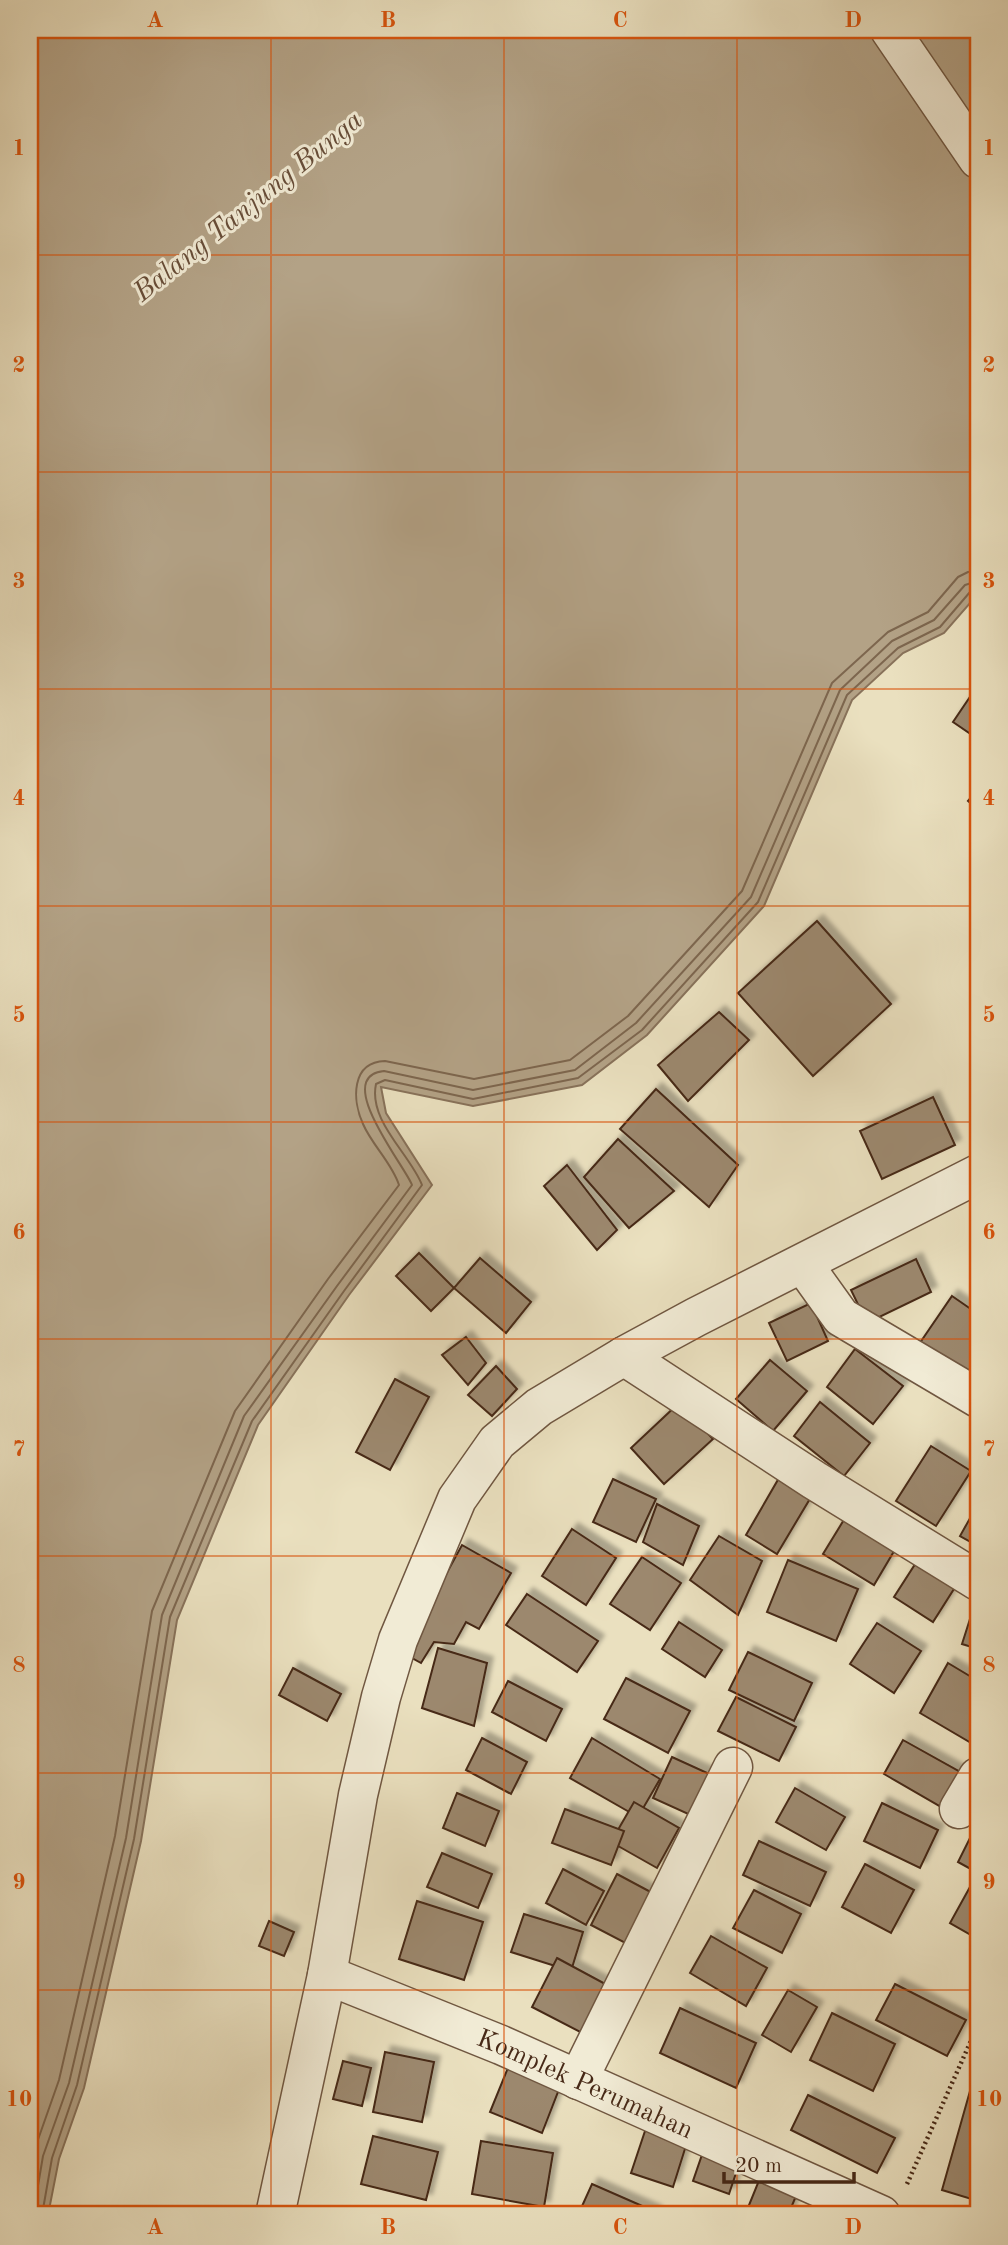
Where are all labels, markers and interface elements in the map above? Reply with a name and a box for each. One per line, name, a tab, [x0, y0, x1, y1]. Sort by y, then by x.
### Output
text: A	[146, 9, 164, 32]
text: B	[380, 9, 396, 32]
text: C	[612, 9, 628, 32]
text: D	[844, 9, 862, 32]
water label: Balang Tanjung Bunga	[128, 107, 369, 309]
text: 1	[12, 137, 26, 160]
text: 1	[982, 137, 996, 160]
text: 2	[12, 354, 26, 377]
text: 2	[982, 354, 996, 377]
text: 3	[12, 570, 26, 593]
text: 3	[982, 570, 996, 593]
text: 4	[12, 787, 26, 810]
text: 4	[982, 787, 996, 810]
text: 5	[12, 1004, 26, 1027]
text: 5	[982, 1004, 996, 1027]
text: 6	[12, 1221, 26, 1244]
text: 6	[982, 1221, 996, 1244]
text: 7	[12, 1438, 26, 1461]
text: 7	[982, 1438, 996, 1461]
text: 8	[12, 1654, 26, 1677]
text: 8	[982, 1654, 996, 1677]
text: 9	[12, 1871, 26, 1894]
text: 9	[982, 1871, 996, 1894]
street label: Komplek Perumahan	[473, 2026, 697, 2144]
text: 10	[6, 2088, 32, 2111]
text: 10	[976, 2088, 1002, 2111]
scale bar	[724, 2140, 854, 2184]
text: 20 m	[735, 2156, 782, 2177]
text: A	[146, 2216, 164, 2239]
text: B	[380, 2216, 396, 2239]
text: C	[612, 2216, 628, 2239]
text: D	[844, 2216, 862, 2239]

